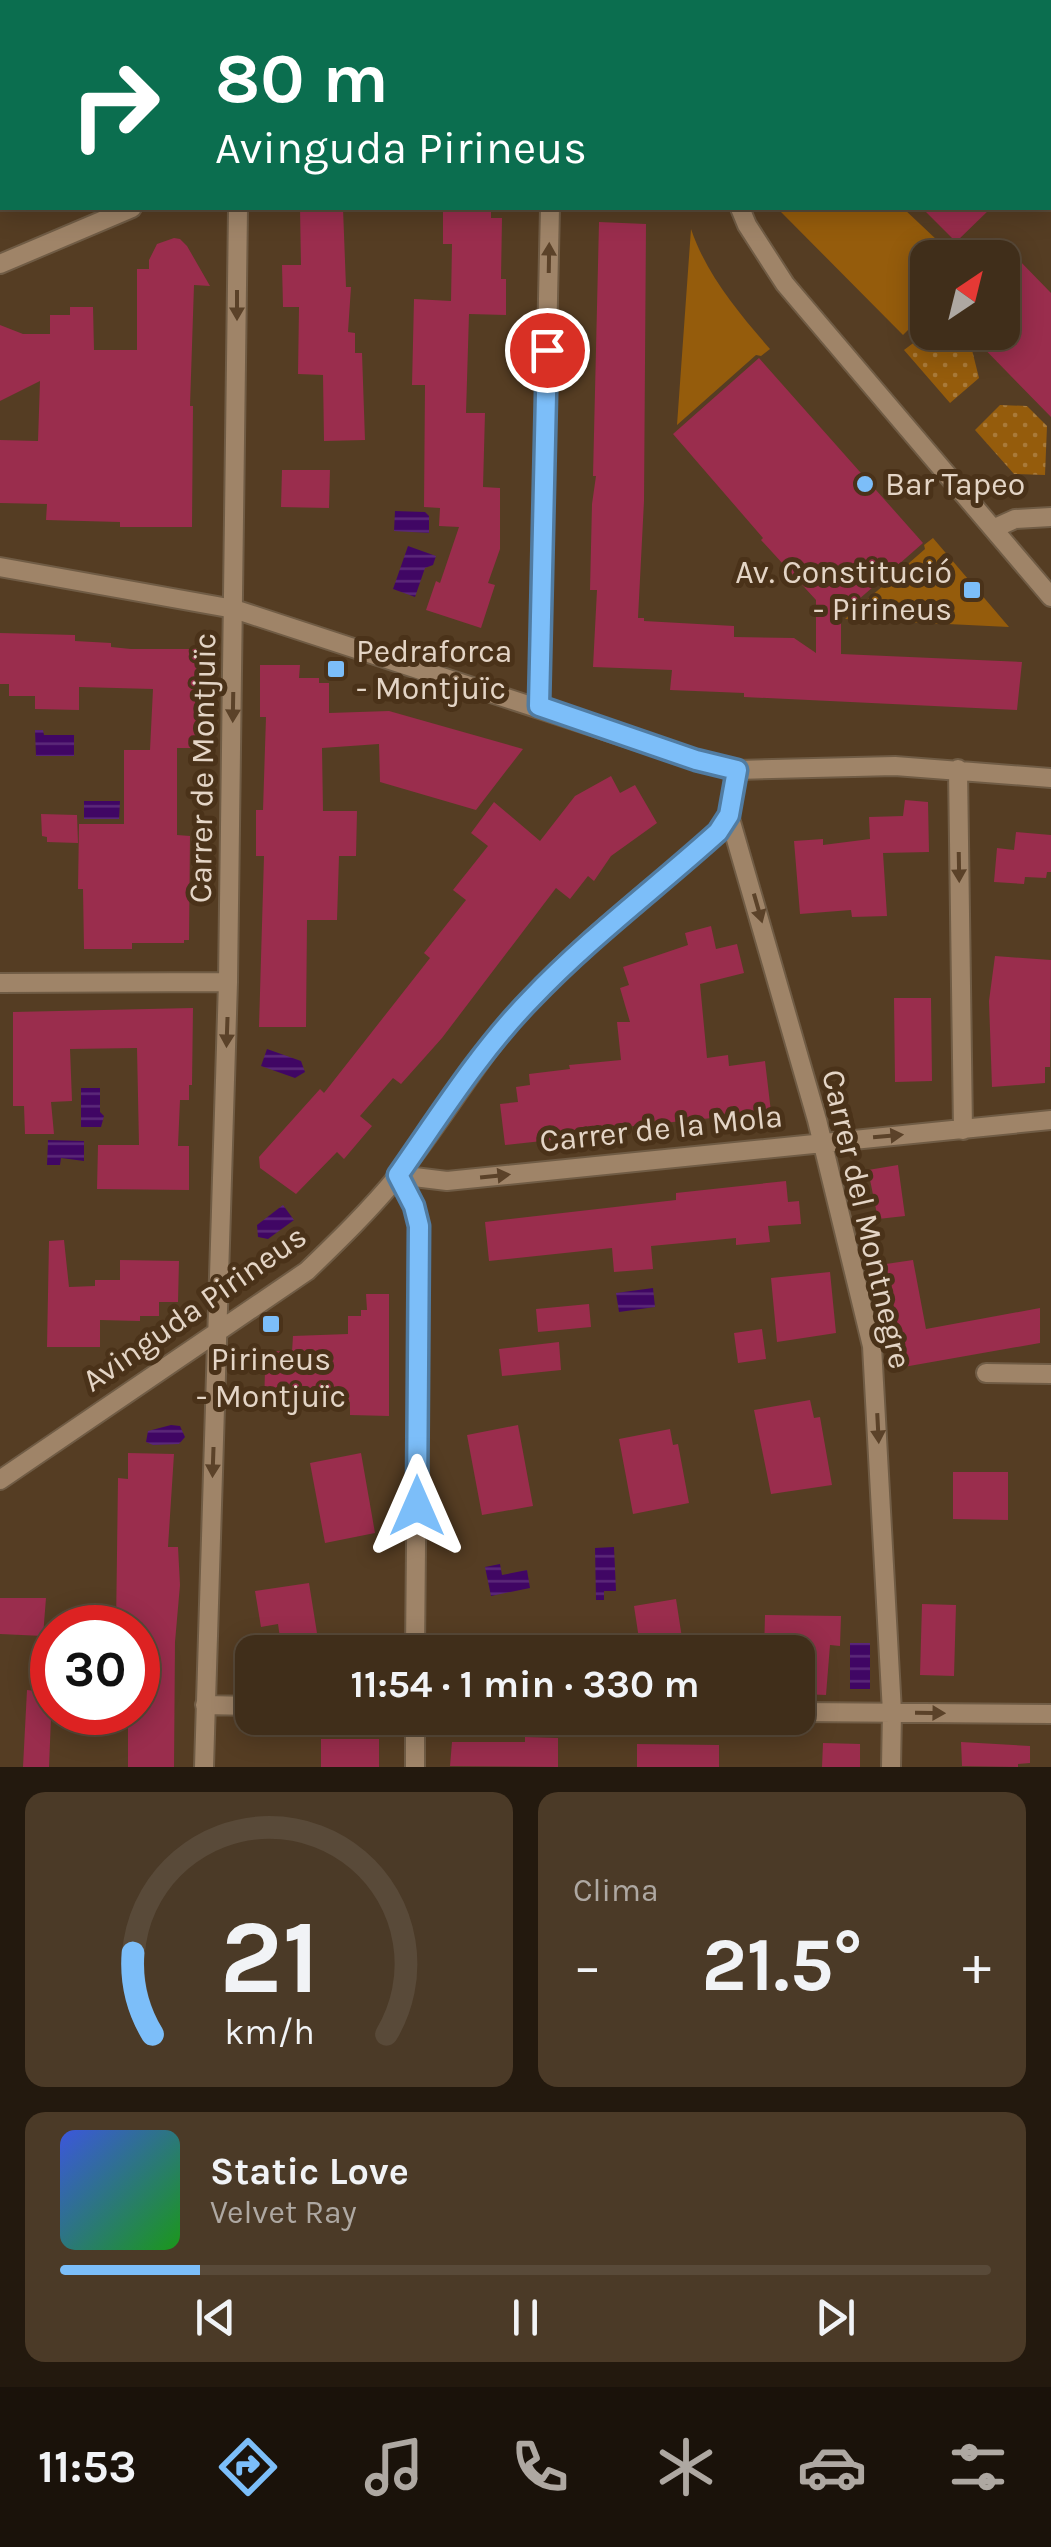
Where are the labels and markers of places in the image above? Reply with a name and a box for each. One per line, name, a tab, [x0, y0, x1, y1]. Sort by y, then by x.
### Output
pin	[505, 308, 590, 393]
place label: Bar Tapeo	[885, 466, 1025, 503]
marker: Bar Tapeo	[854, 473, 876, 495]
place label: Av. Constitució - Pirineus	[735, 554, 952, 628]
marker: Av. Constitució - Pirineus	[961, 579, 983, 601]
place label: Pedraforca - Montjuïc	[356, 633, 512, 707]
marker: Pedraforca - Montjuïc	[325, 658, 347, 680]
marker: Pirineus - Montjuïc	[260, 1313, 282, 1335]
place label: Pirineus - Montjuïc	[196, 1341, 346, 1415]

